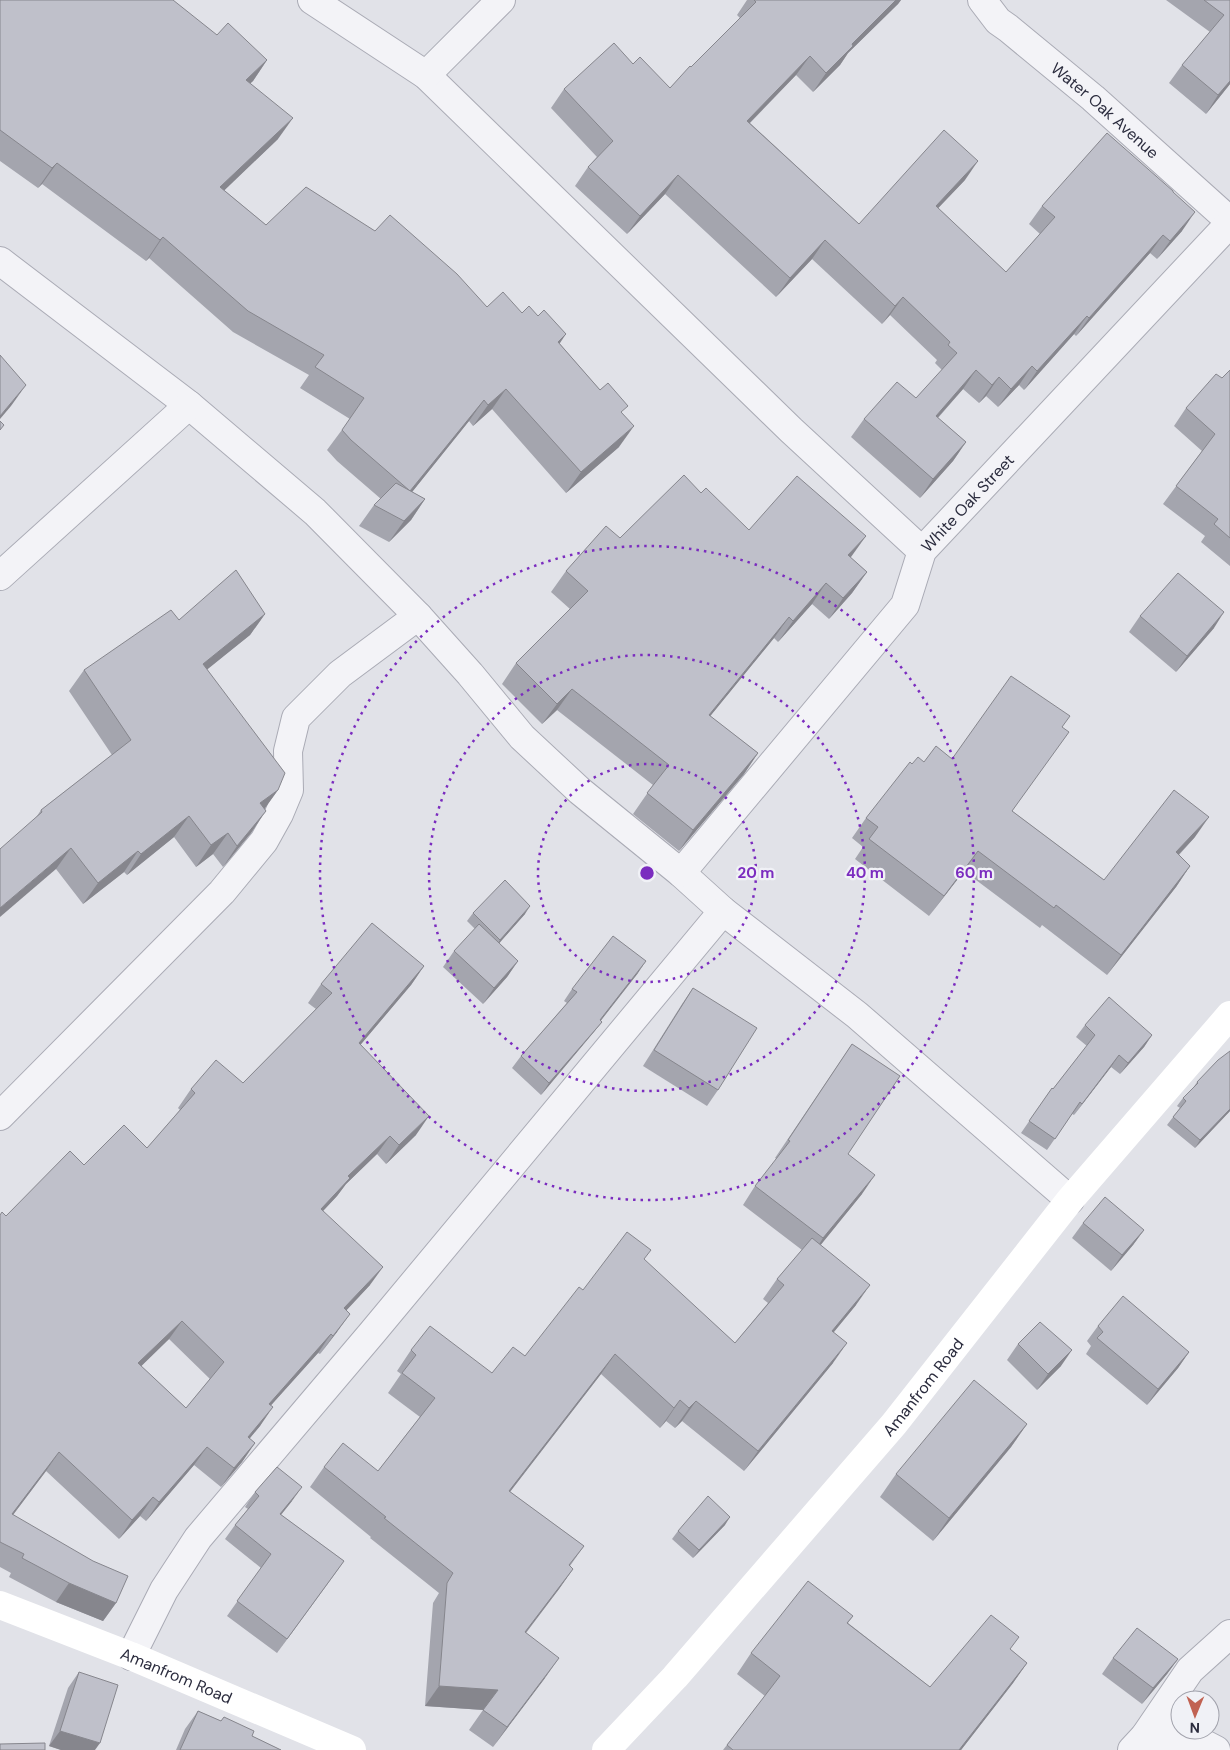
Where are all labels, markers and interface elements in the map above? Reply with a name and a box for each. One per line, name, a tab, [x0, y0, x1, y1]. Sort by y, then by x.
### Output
street label: Water Oak Avenue	[1047, 58, 1164, 163]
street label: White Oak Street	[916, 449, 1018, 556]
text: 20 m	[738, 863, 774, 883]
text: 40 m	[846, 863, 884, 883]
text: 60 m	[955, 863, 993, 883]
centre of rings	[638, 864, 656, 882]
street label: Amanfrom Road	[878, 1334, 968, 1440]
street label: Amanfrom Road	[118, 1643, 235, 1708]
north arrow	[1170, 1690, 1220, 1740]
text: N	[1190, 1719, 1200, 1737]

